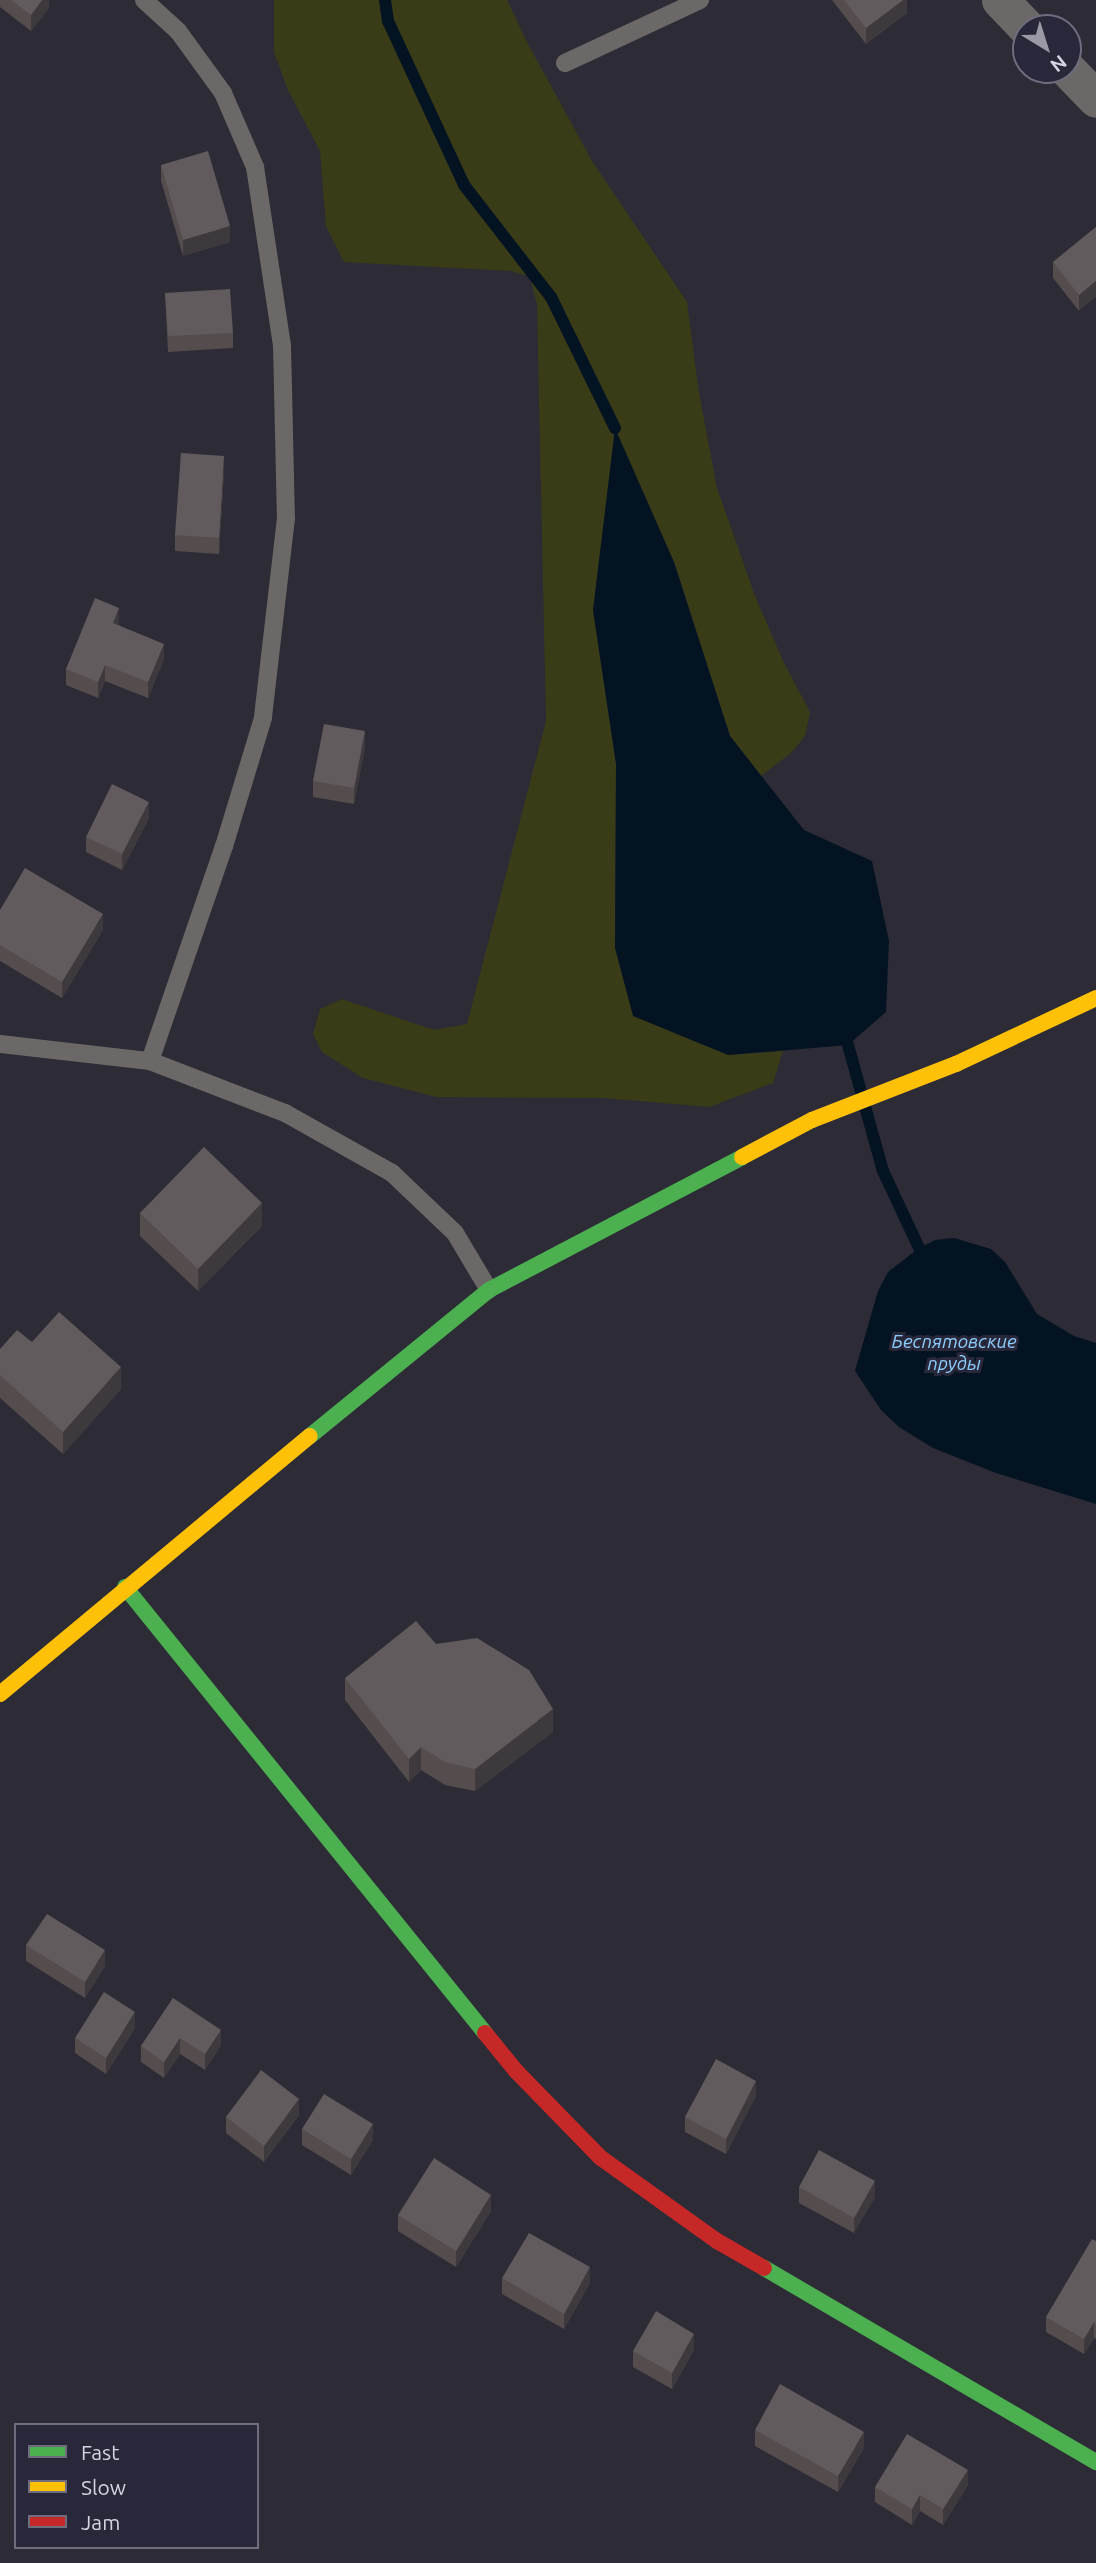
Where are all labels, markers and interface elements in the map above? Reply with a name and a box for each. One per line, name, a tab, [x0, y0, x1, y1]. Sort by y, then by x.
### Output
north arrow	[1012, 14, 1082, 84]
text: N	[1046, 51, 1071, 77]
water label: Беспятовские пруды	[891, 1331, 1017, 1375]
legend	[14, 2423, 259, 2549]
text: Fast	[81, 2440, 119, 2464]
text: Slow	[81, 2475, 126, 2499]
text: Jam	[81, 2510, 120, 2534]

